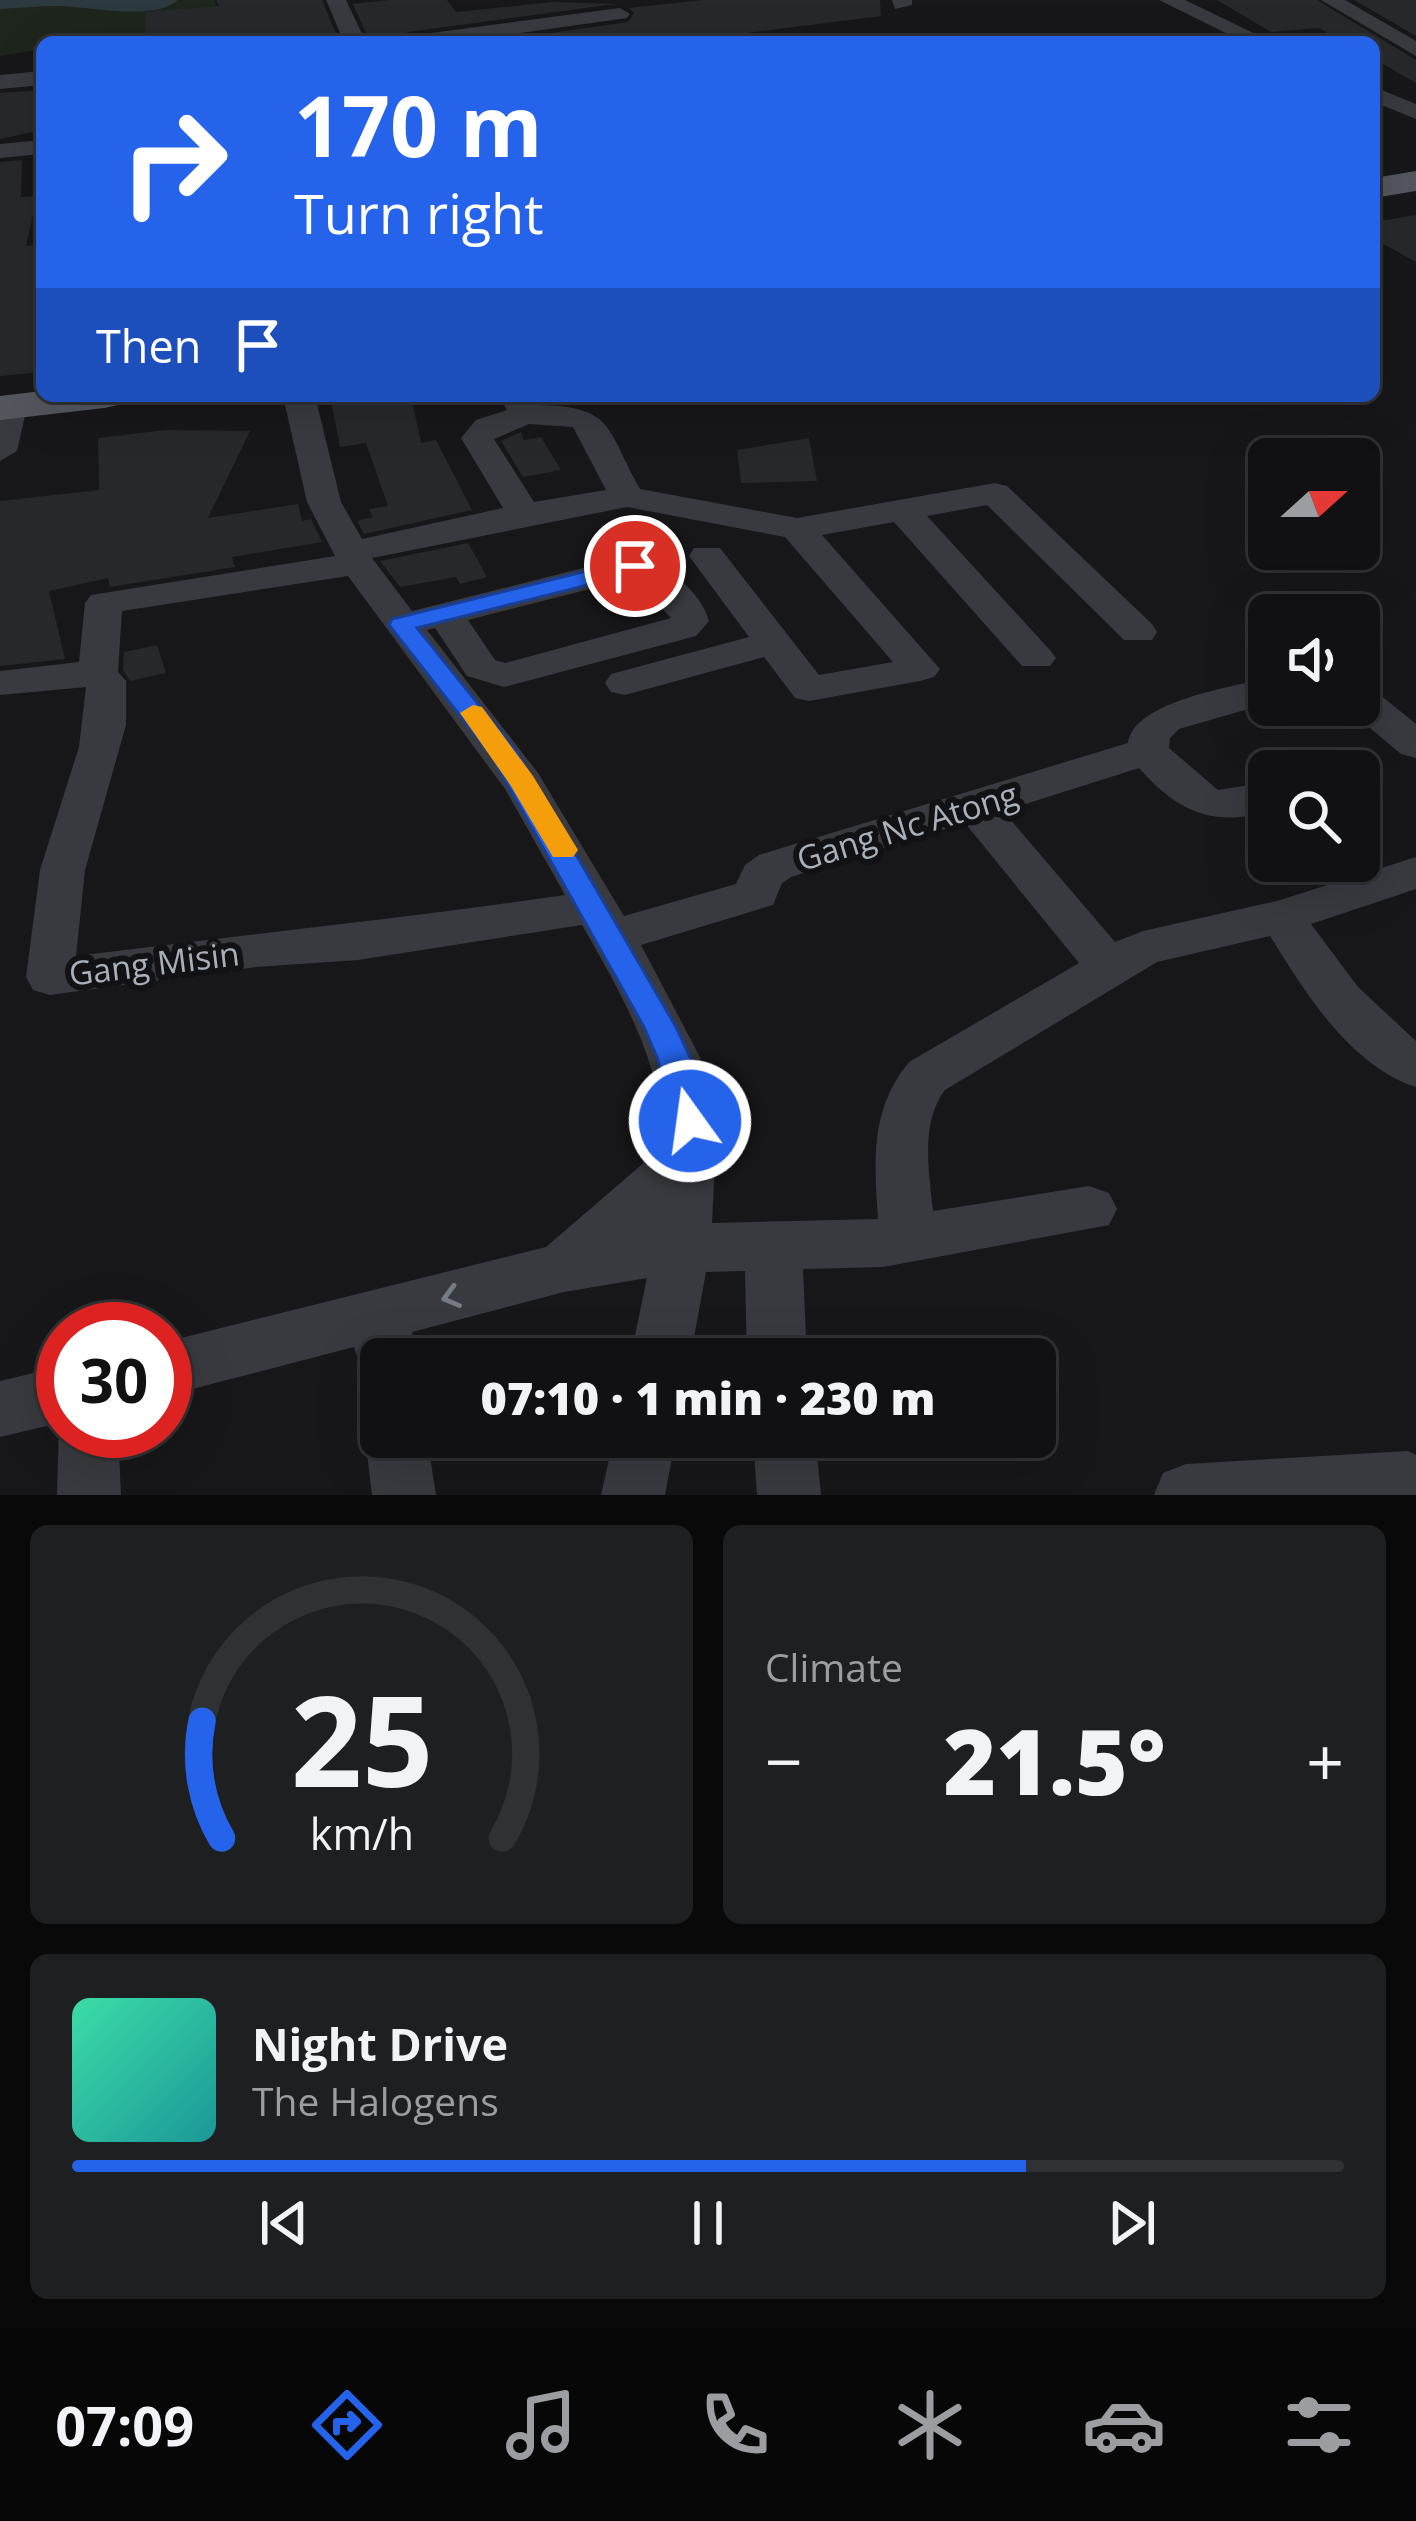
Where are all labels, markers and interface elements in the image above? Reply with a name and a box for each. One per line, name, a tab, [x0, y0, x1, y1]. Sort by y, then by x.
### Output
text: 170 m	[294, 67, 542, 182]
icon: right	[96, 84, 252, 240]
text: Turn right	[294, 176, 543, 250]
icon: arrive	[225, 312, 291, 378]
text: Then	[96, 315, 201, 376]
north arrow	[1248, 438, 1380, 570]
map controls	[1248, 438, 1380, 882]
pin	[584, 515, 686, 617]
icon: arrive	[602, 533, 668, 599]
button: sound	[1248, 594, 1380, 726]
button: search	[1248, 750, 1380, 882]
street label: Gang Nc Atong	[791, 771, 1023, 881]
street label: Gang Misin	[66, 930, 242, 996]
position arrow	[627, 1058, 753, 1184]
one-way arrow	[441, 1283, 461, 1308]
speed limit sign: 30	[36, 1302, 192, 1458]
text: 07:10 · 1 min · 230 m	[481, 1367, 935, 1428]
text: Climate	[765, 1640, 903, 1693]
text: 25	[290, 1654, 433, 1824]
text: 21.5°	[943, 1699, 1166, 1821]
text: −	[765, 1715, 803, 1805]
text: +	[1306, 1715, 1344, 1805]
text: km/h	[309, 1803, 414, 1862]
text: Night Drive	[252, 2013, 508, 2074]
text: The Halogens	[252, 2074, 499, 2127]
icon: previous	[251, 2190, 317, 2256]
icon: pause	[675, 2190, 741, 2256]
icon: next	[1099, 2190, 1165, 2256]
icon: directions	[305, 2383, 389, 2467]
icon: music	[499, 2383, 583, 2467]
icon: phone	[693, 2383, 777, 2467]
icon: climate	[888, 2383, 972, 2467]
icon: car	[1082, 2383, 1166, 2467]
icon: filters	[1277, 2383, 1361, 2467]
text: 07:09	[55, 2388, 194, 2462]

